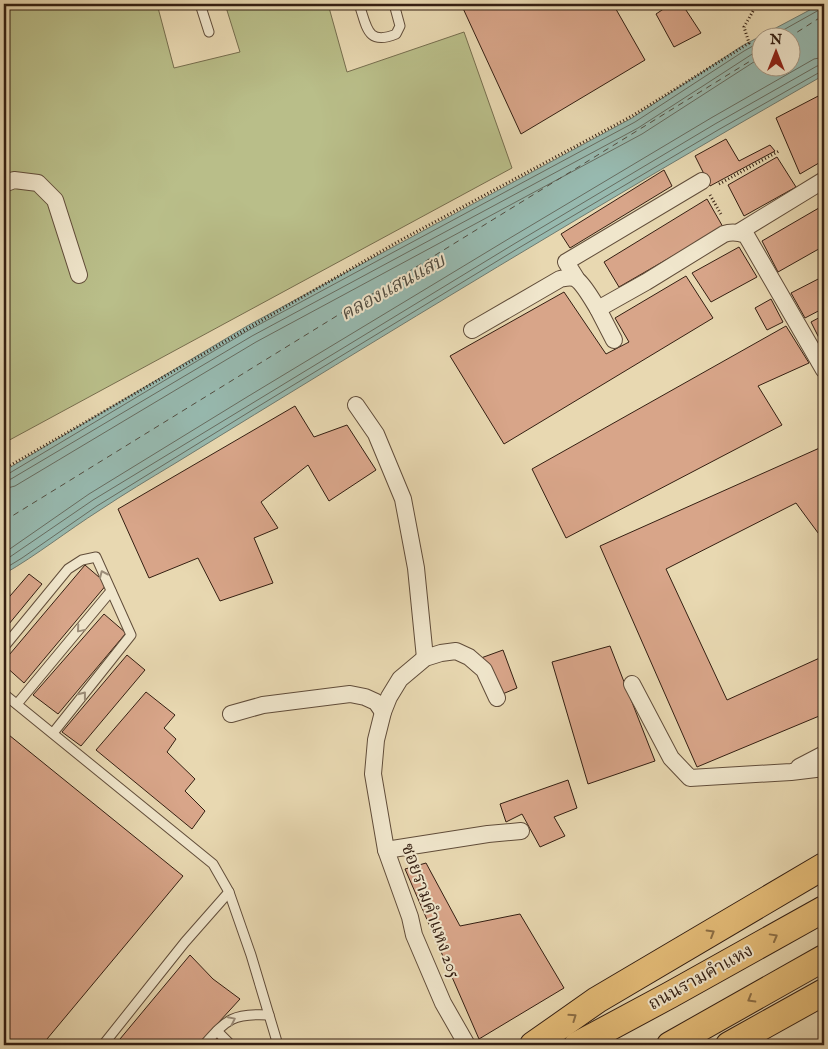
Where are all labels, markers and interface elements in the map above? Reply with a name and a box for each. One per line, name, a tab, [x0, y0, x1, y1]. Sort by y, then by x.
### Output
north arrow	[750, 28, 800, 78]
text: N	[769, 31, 782, 49]
water label: คลองแสนแสบ	[336, 249, 451, 327]
one-way arrow	[99, 570, 110, 579]
one-way arrow	[77, 623, 86, 632]
one-way arrow	[78, 692, 86, 701]
street label: ซอยรามคำแหง 205	[395, 840, 465, 982]
one-way arrow	[706, 929, 715, 939]
one-way arrow	[768, 933, 777, 943]
street label: ถนนรามคำแหง	[644, 940, 758, 1016]
one-way arrow	[748, 993, 757, 1003]
one-way arrow	[567, 1014, 577, 1023]
one-way arrow	[227, 1016, 236, 1027]

